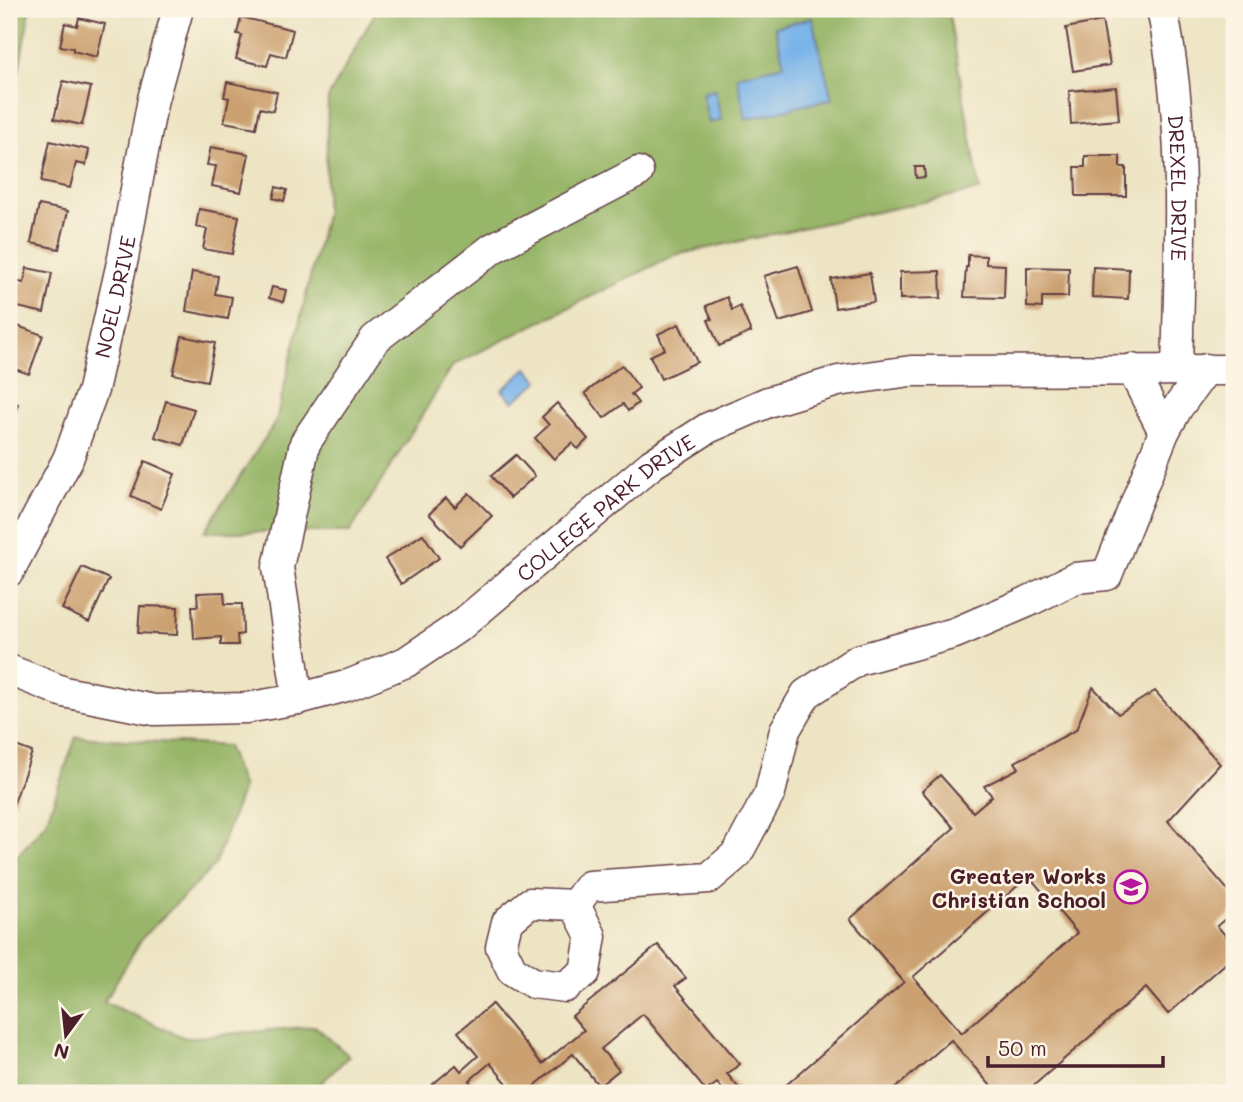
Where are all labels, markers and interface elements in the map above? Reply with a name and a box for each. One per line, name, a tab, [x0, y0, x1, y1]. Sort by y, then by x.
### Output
street label: DREXEL DRIVE	[1163, 114, 1194, 261]
street label: NOEL DRIVE	[87, 233, 141, 360]
street label: COLLEGE PARK DRIVE	[510, 427, 699, 586]
place label: Greater Works Christian School	[932, 862, 1106, 913]
school or university icon: Greater Works Christian School	[1112, 868, 1150, 906]
north arrow	[32, 1000, 102, 1070]
scale bar	[988, 1025, 1162, 1069]
text: 50 m	[998, 1034, 1047, 1061]
text: N	[51, 1038, 72, 1066]

